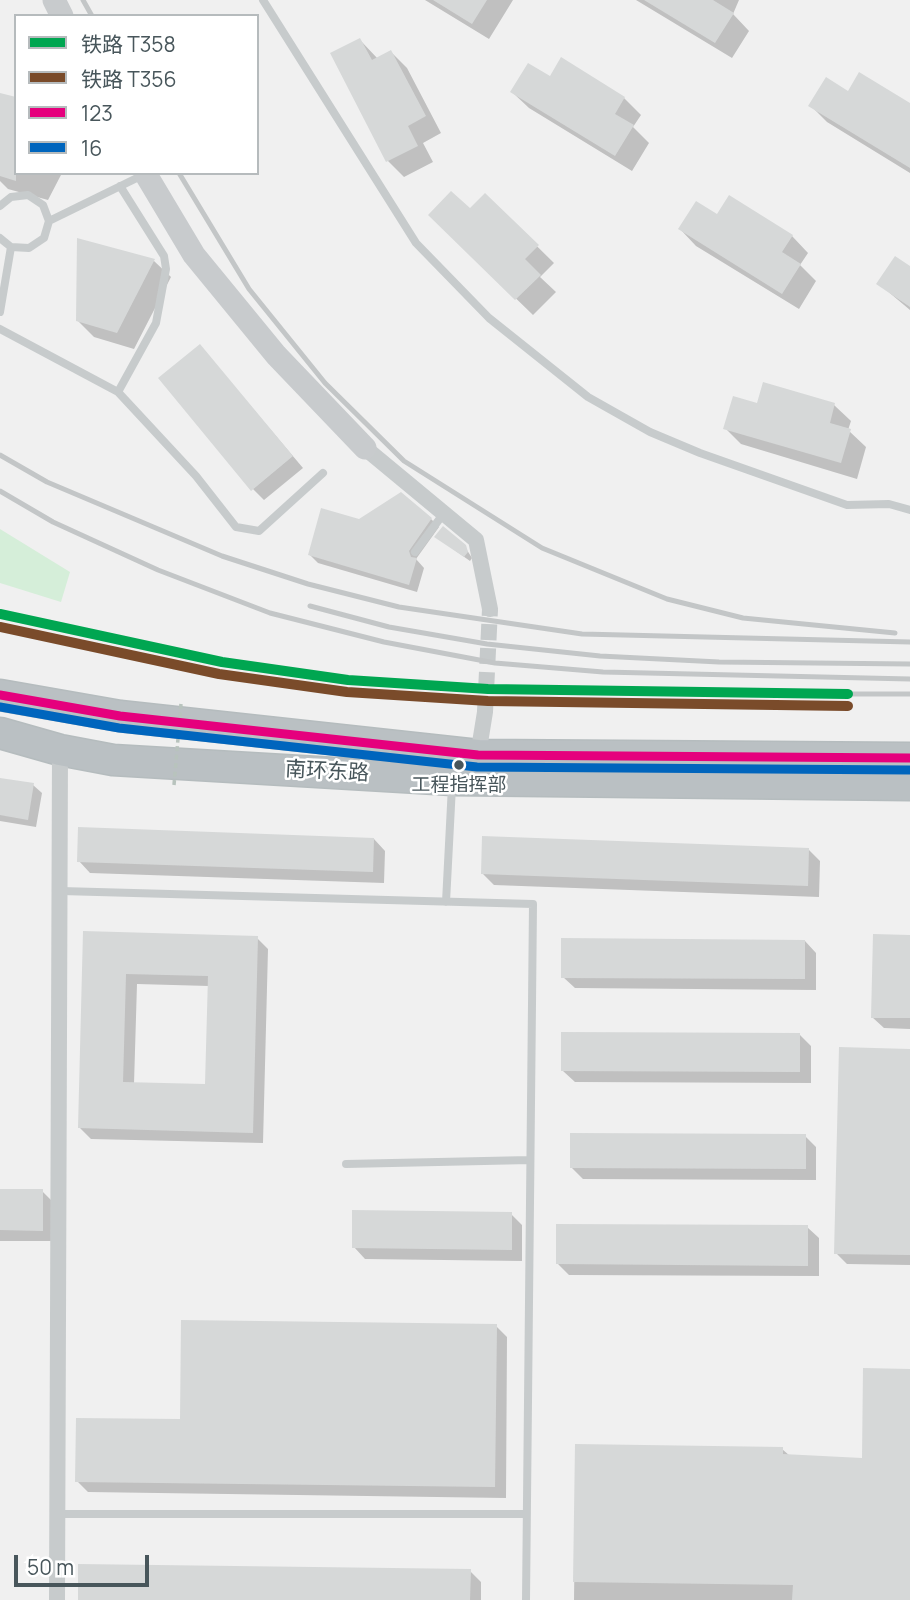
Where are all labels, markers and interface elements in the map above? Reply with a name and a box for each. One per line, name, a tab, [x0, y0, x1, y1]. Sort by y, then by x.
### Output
legend	[14, 14, 259, 175]
text: 铁路 T358	[81, 30, 176, 58]
text: 铁路 T356	[81, 65, 177, 93]
text: 123	[81, 99, 113, 127]
text: 16	[81, 134, 102, 162]
street label: 南环东路	[284, 757, 370, 787]
marker: 工程指挥部	[452, 758, 466, 772]
place label: 工程指挥部	[412, 775, 506, 797]
scale bar	[18, 1540, 152, 1584]
text: 50 m	[27, 1553, 74, 1581]

